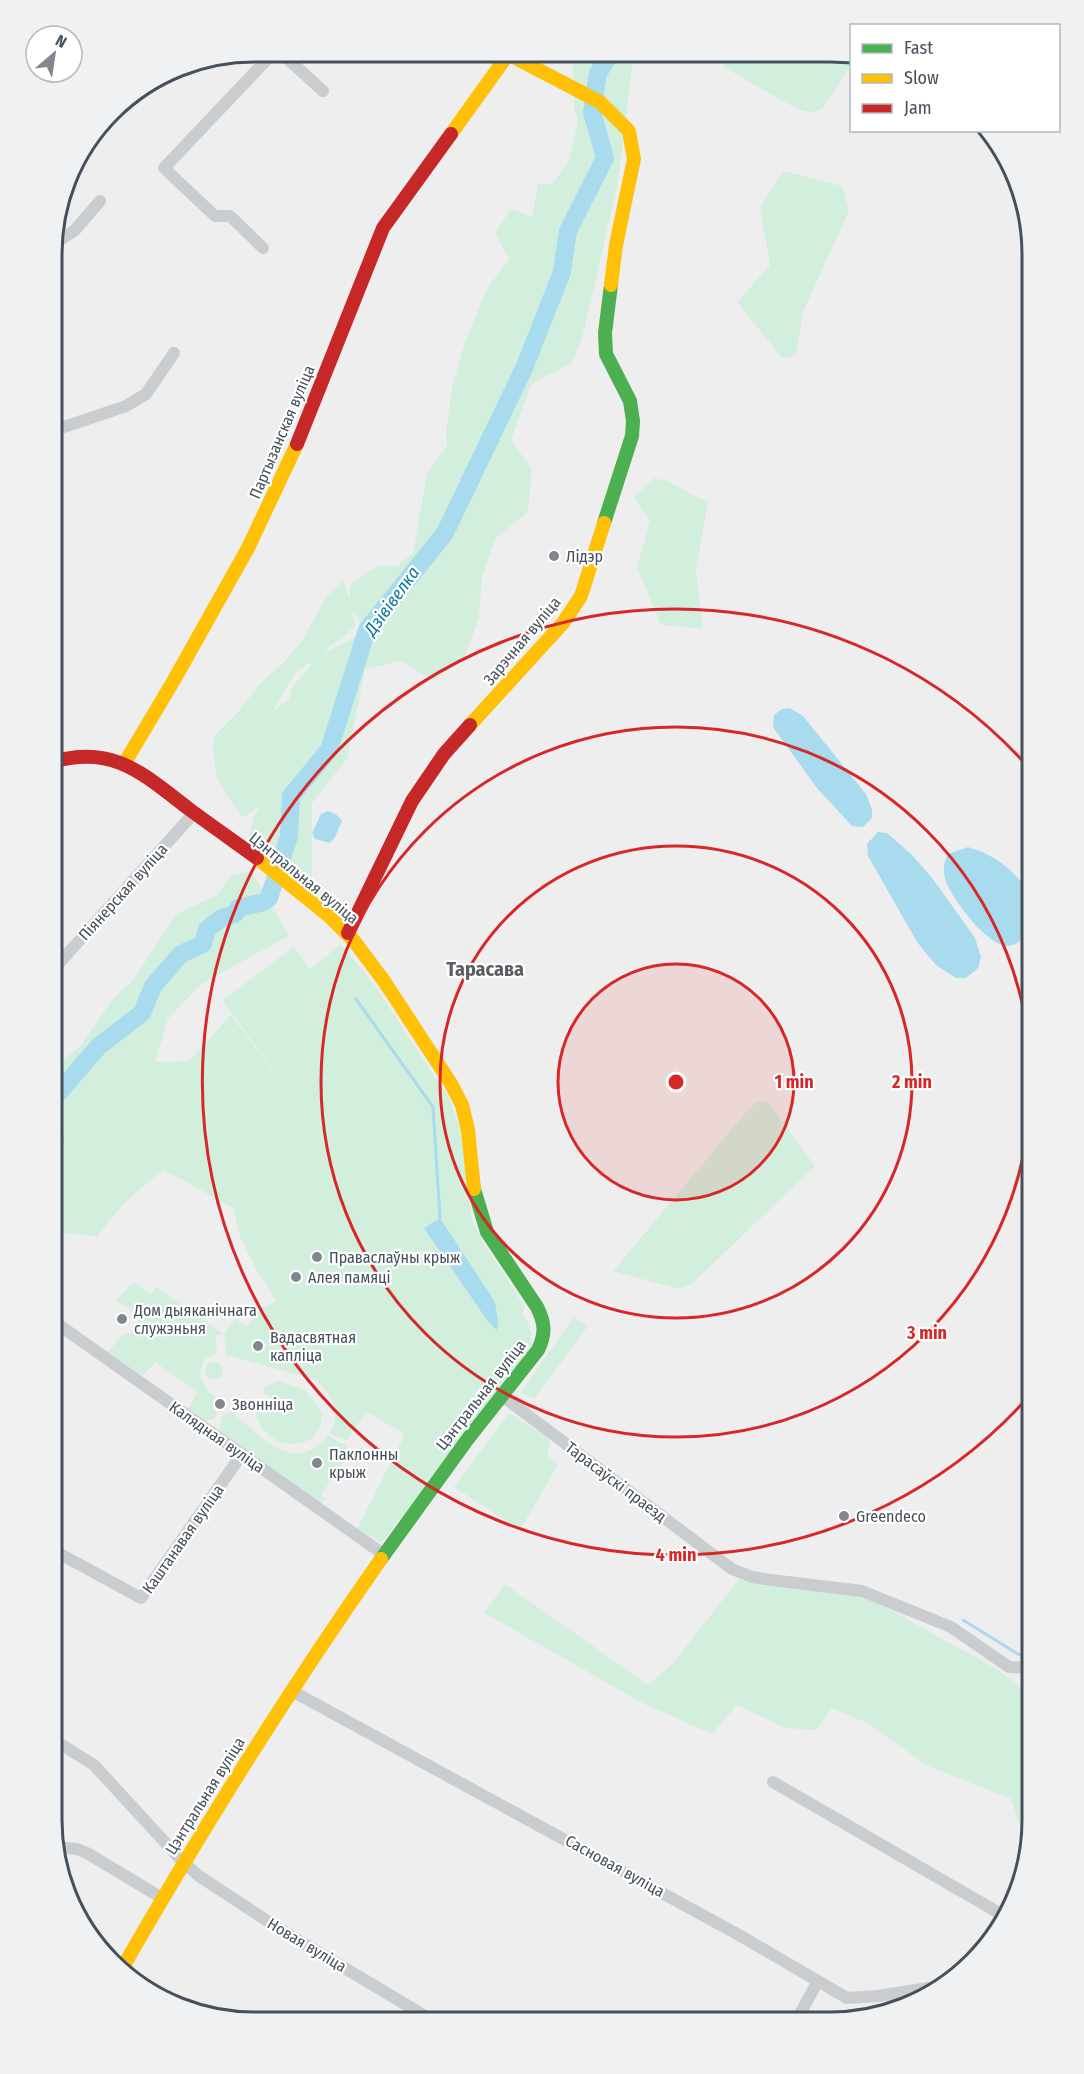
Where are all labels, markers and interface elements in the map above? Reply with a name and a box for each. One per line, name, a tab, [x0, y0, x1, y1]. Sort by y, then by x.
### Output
north arrow	[24, 24, 84, 84]
legend	[850, 24, 1060, 132]
text: N	[52, 31, 70, 52]
text: Fast	[904, 37, 933, 59]
text: Slow	[904, 67, 939, 89]
text: Jam	[904, 97, 932, 119]
street label: Партызанская вуліца	[245, 362, 319, 502]
place label: Лідэр	[566, 547, 603, 566]
marker: Лідэр	[547, 549, 561, 563]
water label: Дзівівелка	[358, 562, 424, 641]
street label: Зарэчная вуліца	[479, 593, 565, 689]
street label: Цэнтральная вуліца	[246, 828, 363, 928]
street label: Піянерская вуліца	[75, 840, 171, 944]
district label: Тарасава	[446, 957, 524, 981]
text: 1 min	[774, 1071, 814, 1093]
text: 2 min	[891, 1071, 932, 1093]
centre of rings	[666, 1072, 686, 1092]
place label: Праваслаўны крыж	[329, 1248, 461, 1267]
marker: Праваслаўны крыж	[310, 1250, 324, 1264]
place label: Алея памяці	[308, 1268, 391, 1287]
marker: Алея памяці	[289, 1270, 303, 1284]
place label: Дом дыяканічнага служэньня	[133, 1301, 257, 1338]
marker: Дом дыяканічнага служэньня	[115, 1312, 129, 1326]
text: 3 min	[906, 1322, 947, 1344]
place label: Вадасвятная капліца	[270, 1328, 356, 1365]
street label: Цэнтральная вуліца	[432, 1336, 530, 1454]
marker: Вадасвятная капліца	[251, 1339, 265, 1353]
place label: Звонніца	[232, 1395, 294, 1414]
street label: Калядная вуліца	[166, 1397, 268, 1477]
marker: Звонніца	[213, 1397, 227, 1411]
street label: Тарасаўскі праезд	[562, 1438, 670, 1526]
place label: Паклонны крыж	[329, 1445, 398, 1482]
marker: Паклонны крыж	[310, 1456, 324, 1470]
street label: Каштанавая вуліца	[138, 1481, 228, 1597]
place label: Greendeco	[856, 1507, 926, 1526]
marker: Greendeco	[837, 1509, 851, 1523]
text: 4 min	[656, 1544, 696, 1566]
street label: Цэнтральная вуліца	[161, 1734, 249, 1858]
street label: Сасновая вуліца	[562, 1831, 668, 1901]
street label: Новая вуліца	[264, 1914, 350, 1976]

